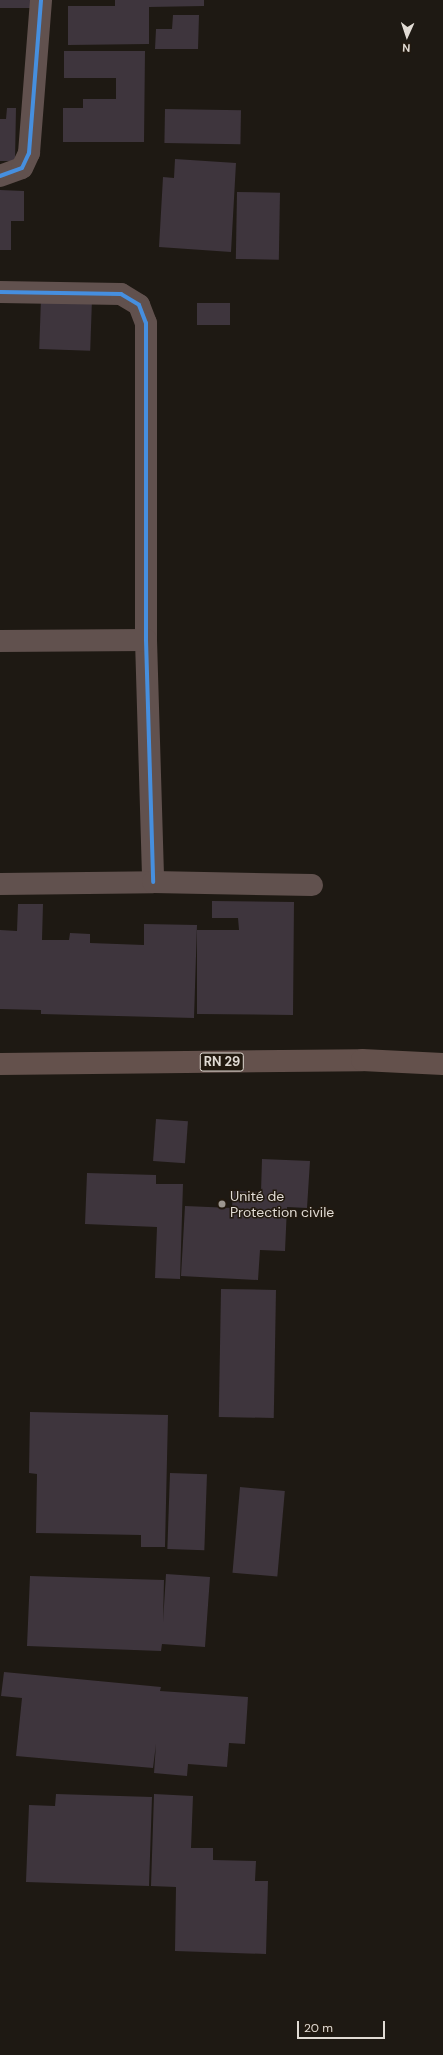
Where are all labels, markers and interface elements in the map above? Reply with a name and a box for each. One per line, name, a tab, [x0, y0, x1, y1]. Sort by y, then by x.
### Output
north arrow	[387, 16, 427, 56]
text: N	[402, 41, 411, 55]
road number: RN 29	[199, 1051, 245, 1073]
place label: Unité de Protection civile	[230, 1188, 334, 1220]
marker: Unité de Protection civile	[217, 1199, 227, 1209]
scale bar	[299, 2013, 387, 2039]
text: 20 m	[304, 2020, 333, 2036]

